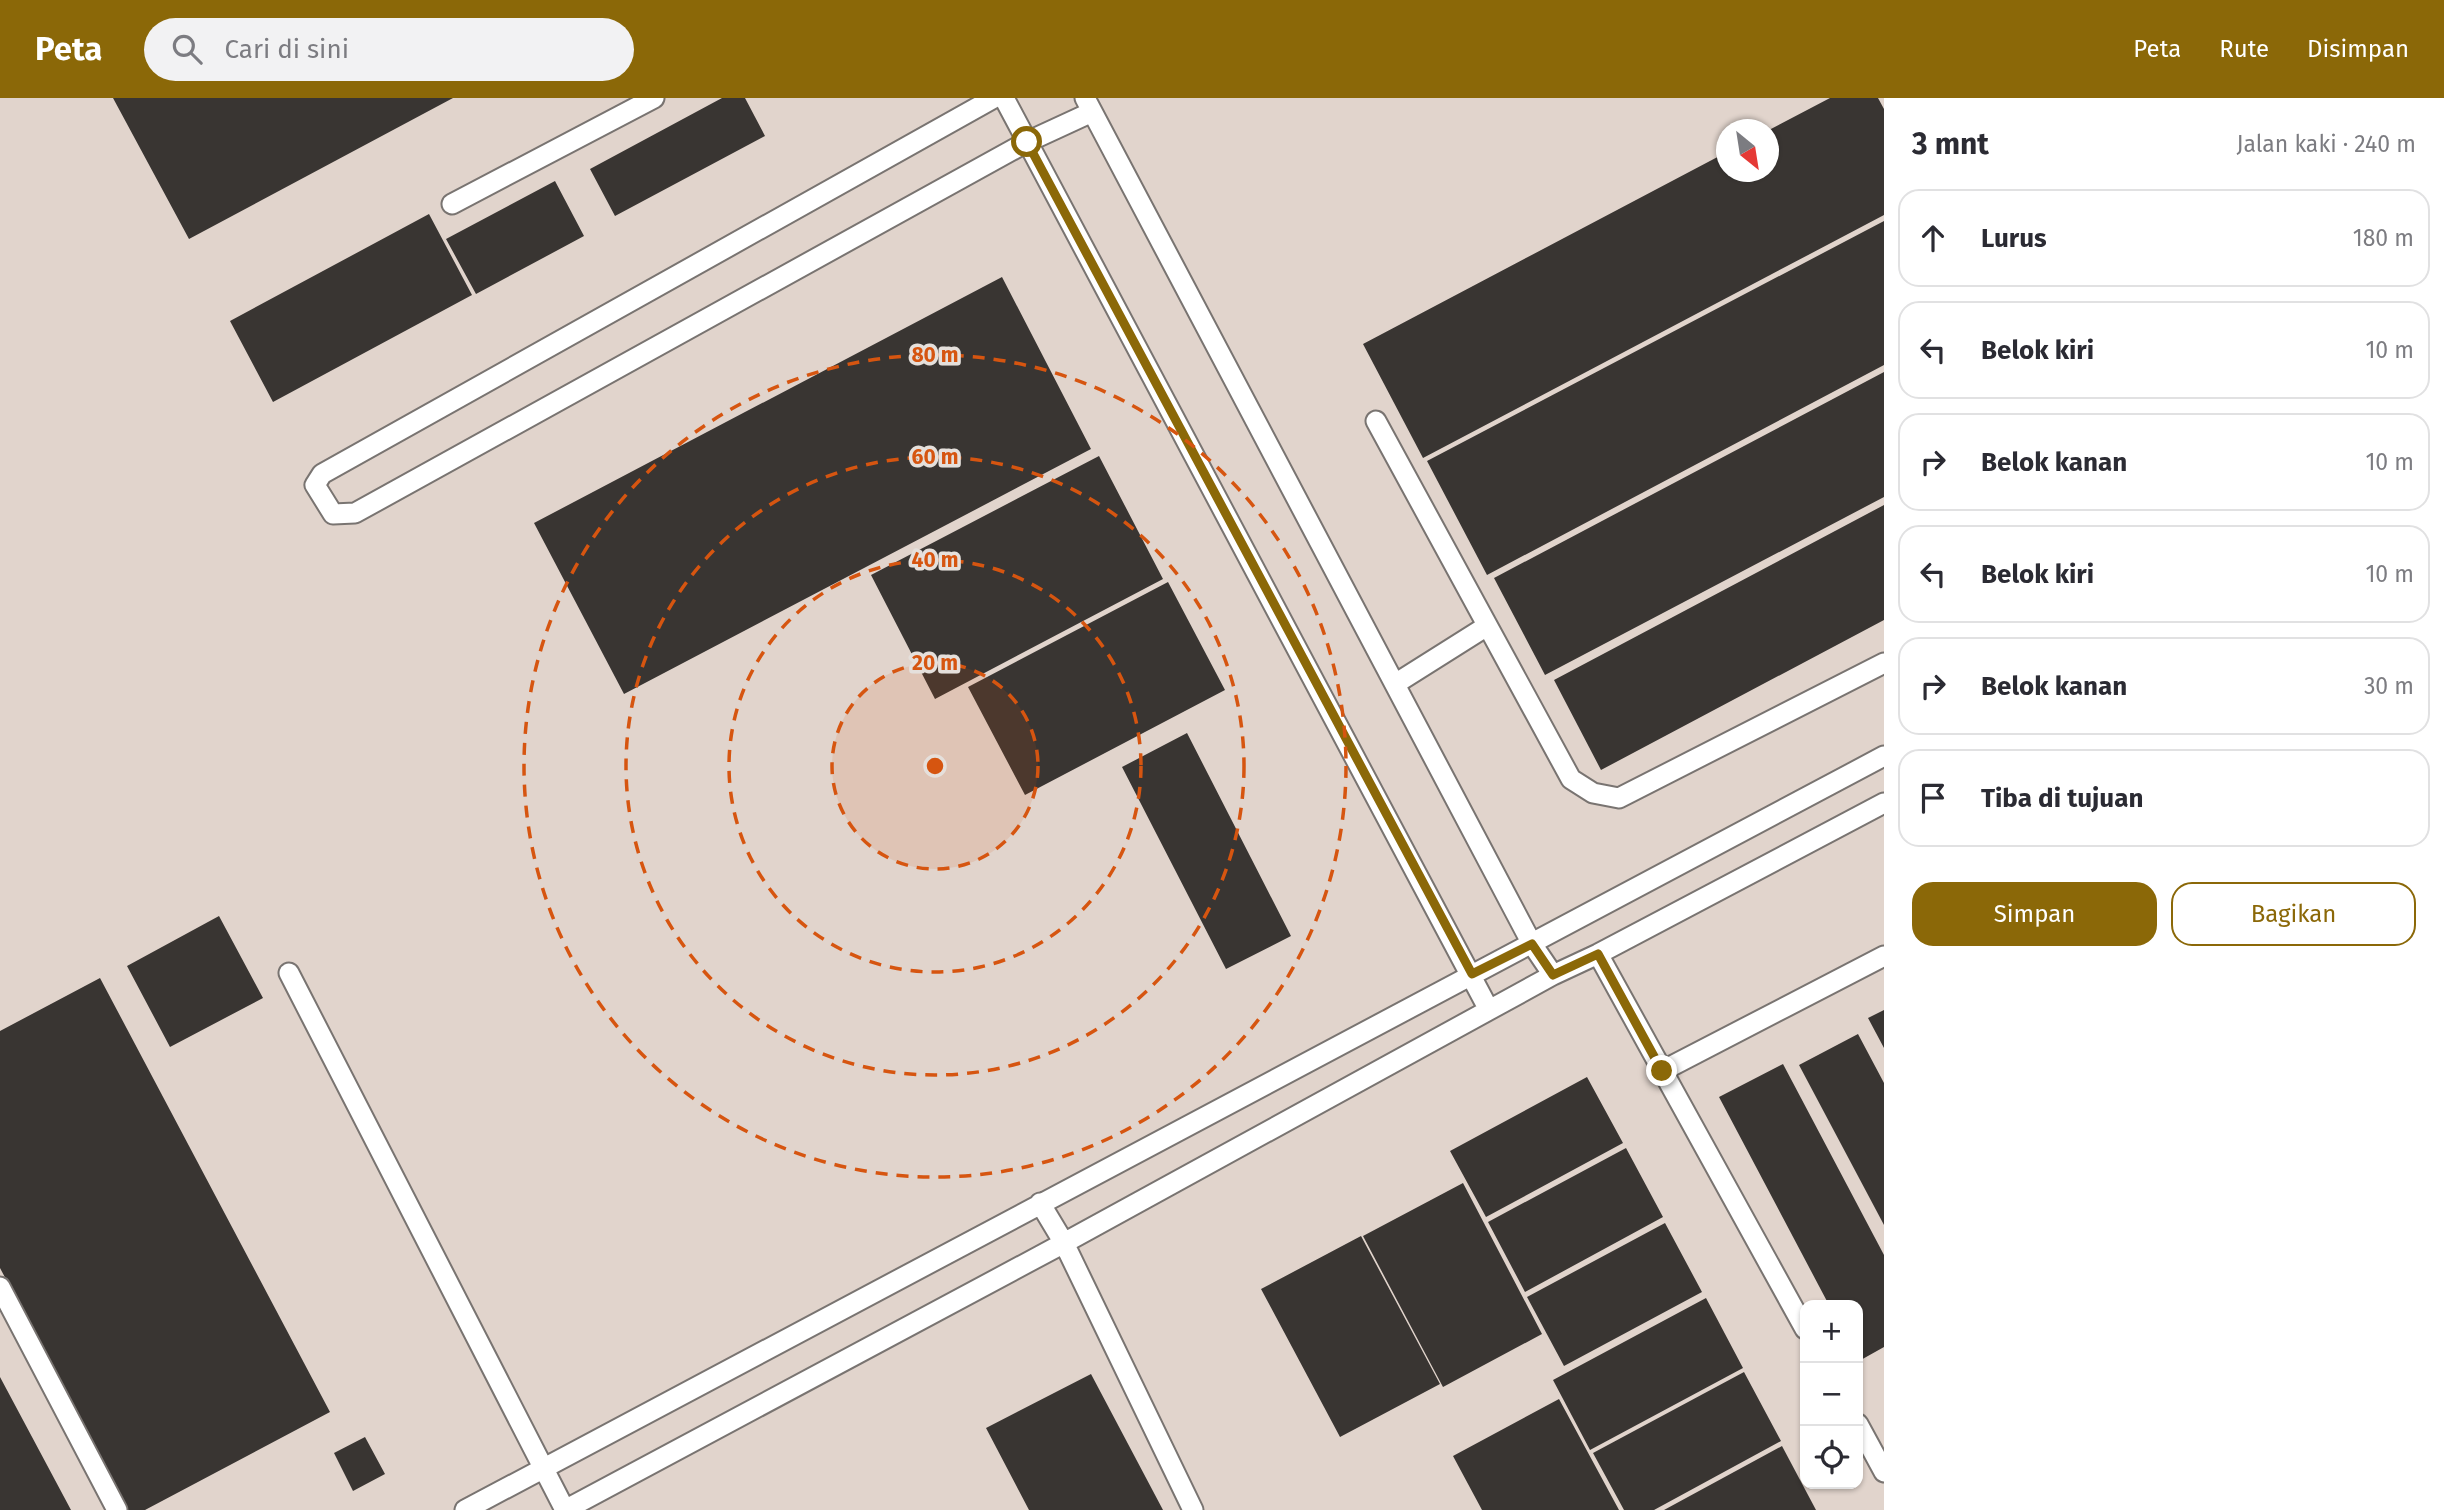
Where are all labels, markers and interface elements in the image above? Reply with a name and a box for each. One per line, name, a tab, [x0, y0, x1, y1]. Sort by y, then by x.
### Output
search box	[144, 18, 634, 81]
text: Peta	[35, 29, 102, 69]
icon: search	[168, 30, 206, 68]
text: Cari di sini	[224, 34, 349, 65]
text: Peta	[2133, 35, 2181, 63]
text: Rute	[2219, 35, 2269, 63]
text: Disimpan	[2307, 35, 2409, 63]
north arrow	[1716, 119, 1779, 182]
route start	[1011, 126, 1042, 157]
text: 3 mnt	[1912, 126, 1989, 162]
text: Jalan kaki · 240 m	[2236, 130, 2416, 158]
icon: ahead	[1914, 219, 1952, 257]
text: Lurus	[1981, 223, 2047, 254]
text: 180 m	[2353, 224, 2414, 252]
icon: left	[1914, 331, 1952, 369]
text: Belok kiri	[1981, 335, 2094, 366]
text: 10 m	[2365, 336, 2414, 364]
text: 80 m	[911, 342, 959, 368]
icon: right	[1914, 443, 1952, 481]
text: 60 m	[912, 444, 958, 470]
text: Belok kanan	[1981, 447, 2127, 478]
text: 10 m	[2365, 448, 2414, 476]
text: 40 m	[912, 547, 958, 573]
icon: left	[1914, 555, 1952, 593]
text: Belok kiri	[1981, 559, 2094, 590]
text: 10 m	[2365, 560, 2414, 588]
text: 20 m	[912, 650, 958, 676]
icon: right	[1914, 667, 1952, 705]
text: Belok kanan	[1981, 671, 2127, 702]
text: 30 m	[2364, 672, 2414, 700]
centre of rings	[923, 754, 947, 778]
icon: arrive	[1914, 779, 1952, 817]
text: Tiba di tujuan	[1981, 783, 2143, 814]
button: Simpan	[1912, 882, 2157, 946]
button: Bagikan	[2171, 882, 2416, 946]
route end	[1646, 1055, 1677, 1086]
map controls	[1800, 1300, 1863, 1489]
button: +	[1800, 1300, 1863, 1363]
button: −	[1800, 1363, 1863, 1426]
button: locate	[1800, 1426, 1863, 1489]

